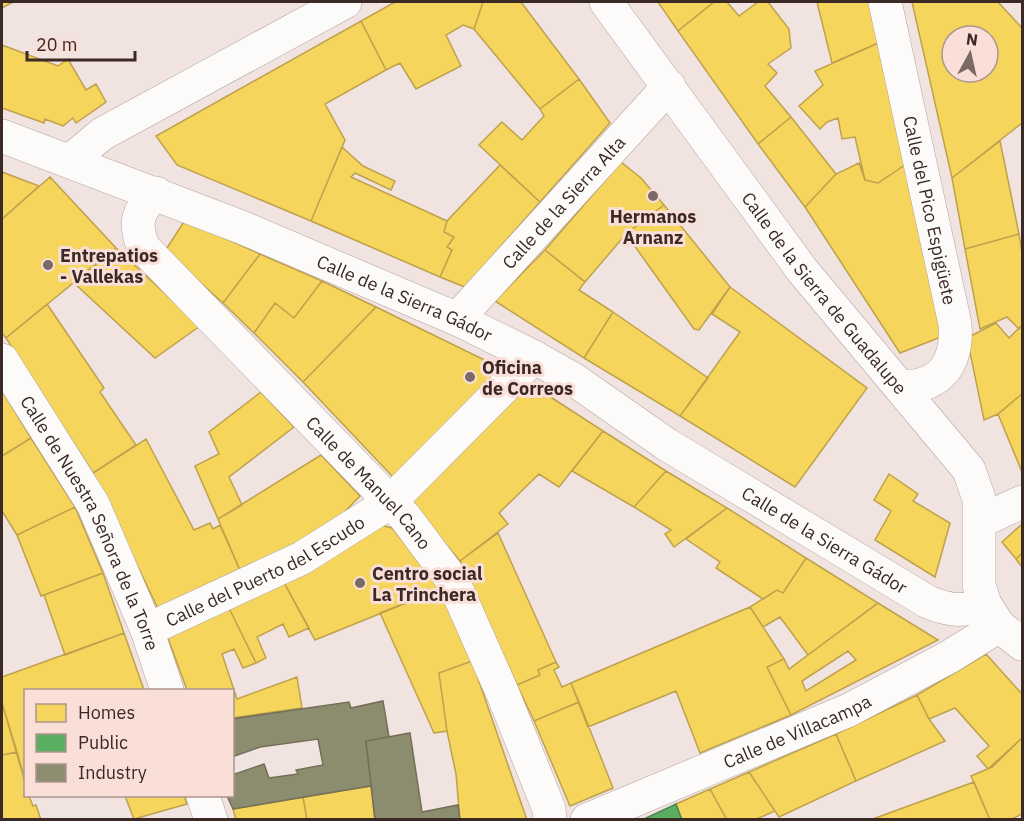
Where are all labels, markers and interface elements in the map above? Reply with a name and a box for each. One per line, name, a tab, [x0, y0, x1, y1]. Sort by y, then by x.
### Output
scale bar	[27, 24, 135, 62]
north arrow	[940, 24, 1000, 84]
text: N	[965, 28, 979, 50]
text: 20 m	[36, 33, 78, 56]
street label: Calle del Pico Espigüete	[899, 113, 962, 307]
street label: Calle de la Sierra Alta	[497, 130, 630, 274]
street label: Calle de la Sierra de Guadalupe	[737, 187, 912, 399]
marker: Hermanos Arnanz	[646, 189, 660, 203]
place label: Hermanos Arnanz	[610, 205, 696, 249]
place label: Entrepatios - Vallekas	[60, 244, 158, 288]
street label: Calle de la Sierra Gádor	[313, 249, 497, 346]
marker: Entrepatios - Vallekas	[41, 258, 55, 272]
place label: Oficina de Correos	[482, 356, 573, 400]
marker: Oficina de Correos	[463, 370, 477, 384]
street label: Calle de Nuestra Señora de la Torre	[16, 391, 164, 653]
street label: Calle de Manuel Cano	[302, 411, 437, 554]
street label: Calle de la Sierra Gádor	[738, 481, 912, 599]
street label: Calle del Puerto del Escudo	[162, 510, 369, 631]
place label: Centro social La Trinchera	[372, 562, 483, 606]
marker: Centro social La Trinchera	[353, 576, 367, 590]
legend	[24, 689, 234, 797]
street label: Calle de Villacampa	[720, 689, 875, 773]
text: Homes	[78, 701, 135, 724]
text: Public	[78, 731, 128, 754]
text: Industry	[78, 761, 147, 784]

